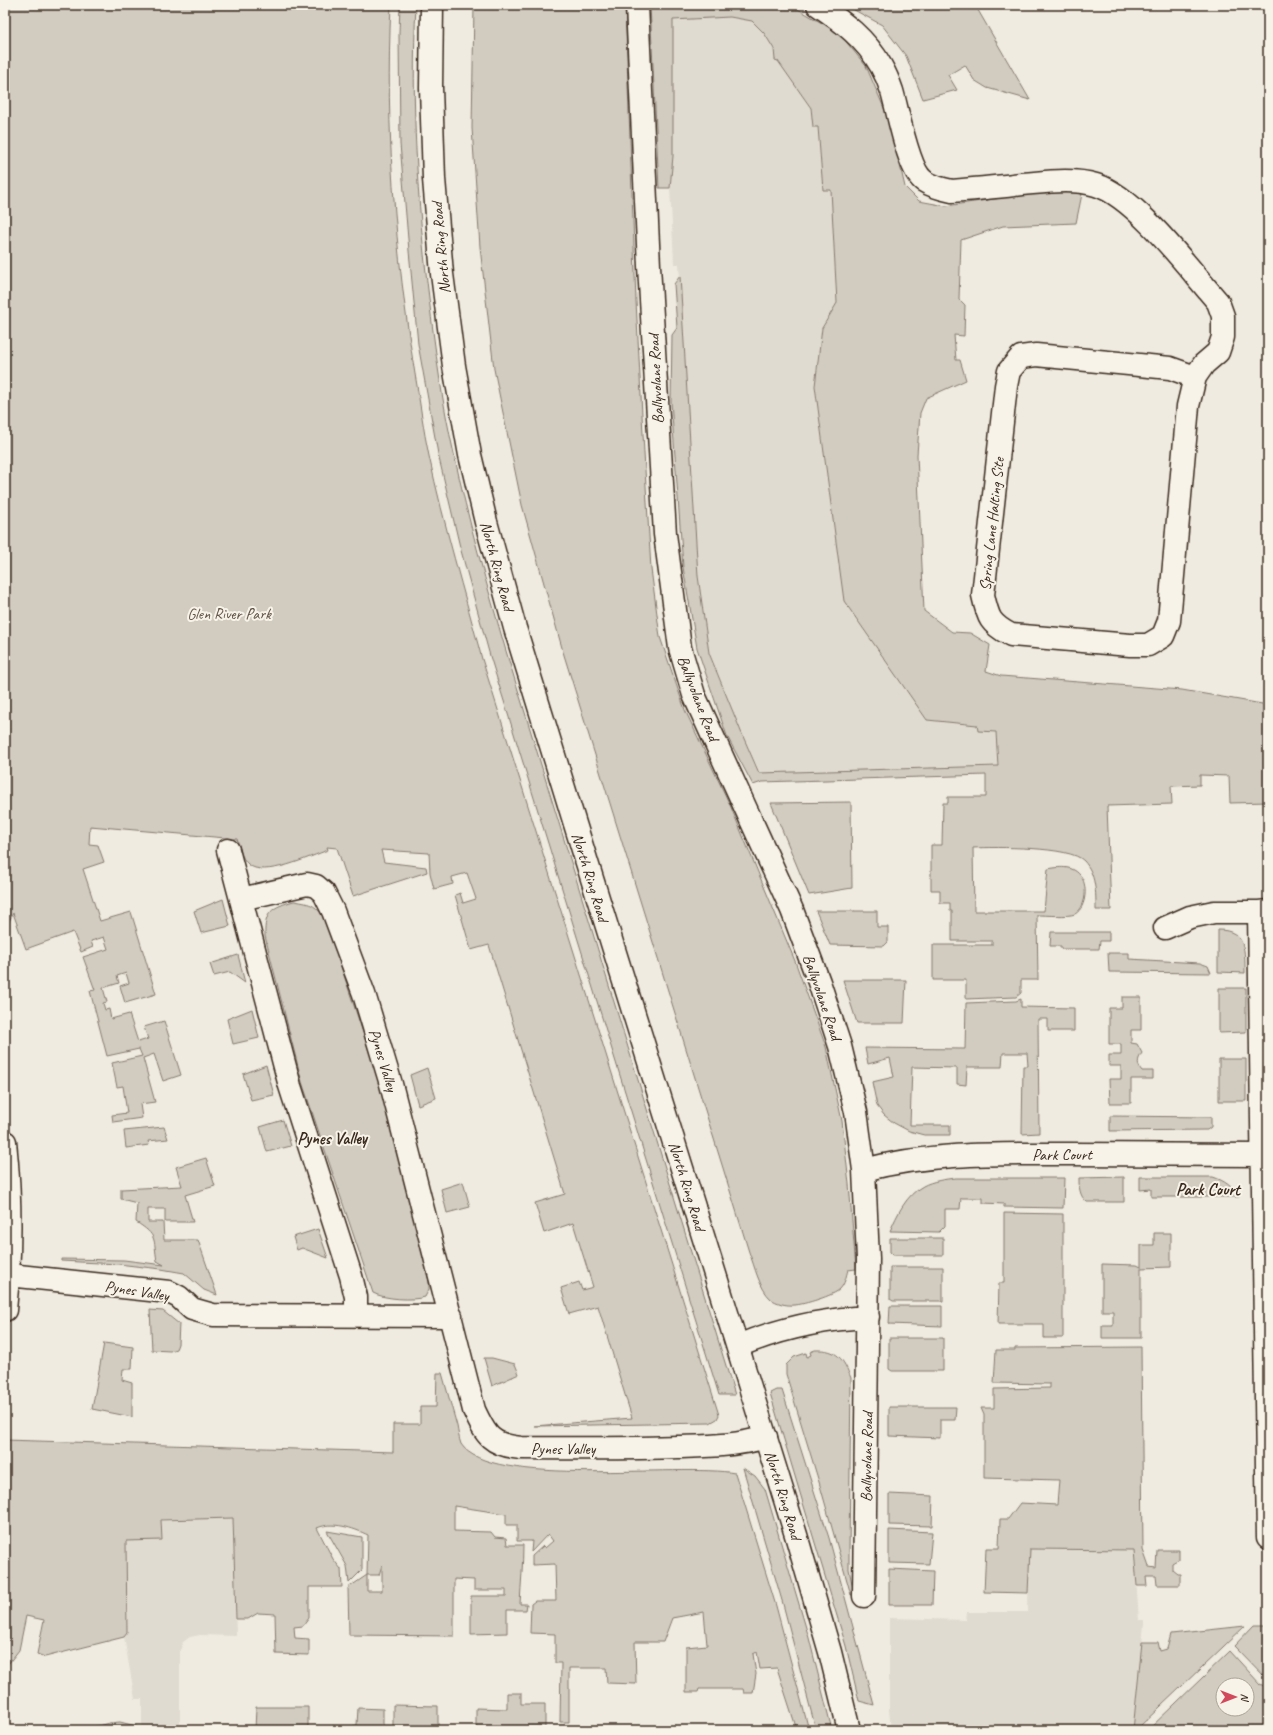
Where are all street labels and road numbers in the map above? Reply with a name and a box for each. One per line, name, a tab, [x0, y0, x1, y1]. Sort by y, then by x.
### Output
street label: North Ring Road	[427, 199, 455, 295]
street label: Ballyvolane Road	[644, 331, 668, 424]
street label: Spring Lane Halting Site	[975, 455, 1009, 592]
street label: North Ring Road	[475, 519, 519, 616]
street label: Ballyvolane Road	[673, 653, 724, 746]
street label: North Ring Road	[567, 830, 614, 927]
street label: Ballyvolane Road	[798, 952, 847, 1045]
street label: Pynes Valley	[364, 1027, 402, 1095]
street label: North Ring Road	[664, 1139, 711, 1236]
street label: Park Court	[1032, 1145, 1093, 1165]
street label: Pynes Valley	[104, 1276, 172, 1306]
street label: Ballyvolane Road	[856, 1409, 878, 1502]
street label: Pynes Valley	[531, 1439, 597, 1459]
street label: North Ring Road	[760, 1448, 807, 1545]

